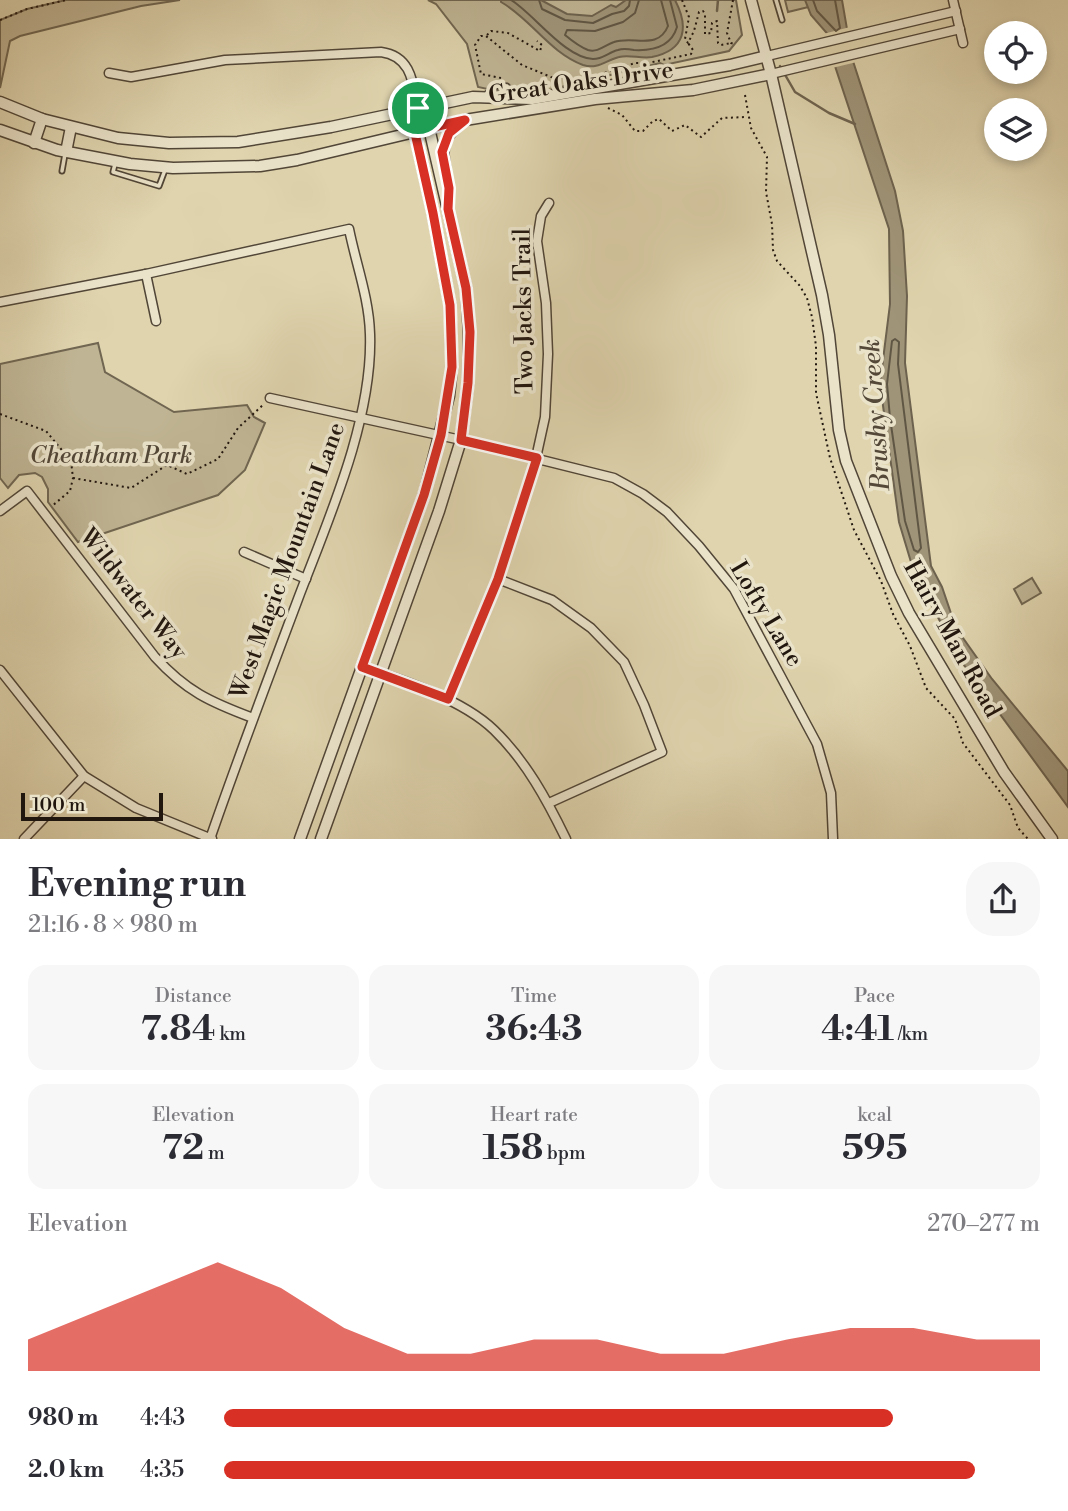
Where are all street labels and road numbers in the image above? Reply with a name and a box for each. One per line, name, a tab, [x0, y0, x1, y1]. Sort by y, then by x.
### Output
street label: Great Oaks Drive	[487, 55, 675, 111]
street label: Two Jacks Trail	[508, 228, 540, 394]
street label: West Magic Mountain Lane	[224, 418, 352, 705]
street label: Wildwater Way	[72, 522, 194, 666]
street label: Hairy Man Road	[896, 555, 1008, 723]
street label: Lofty Lane	[723, 556, 809, 672]

